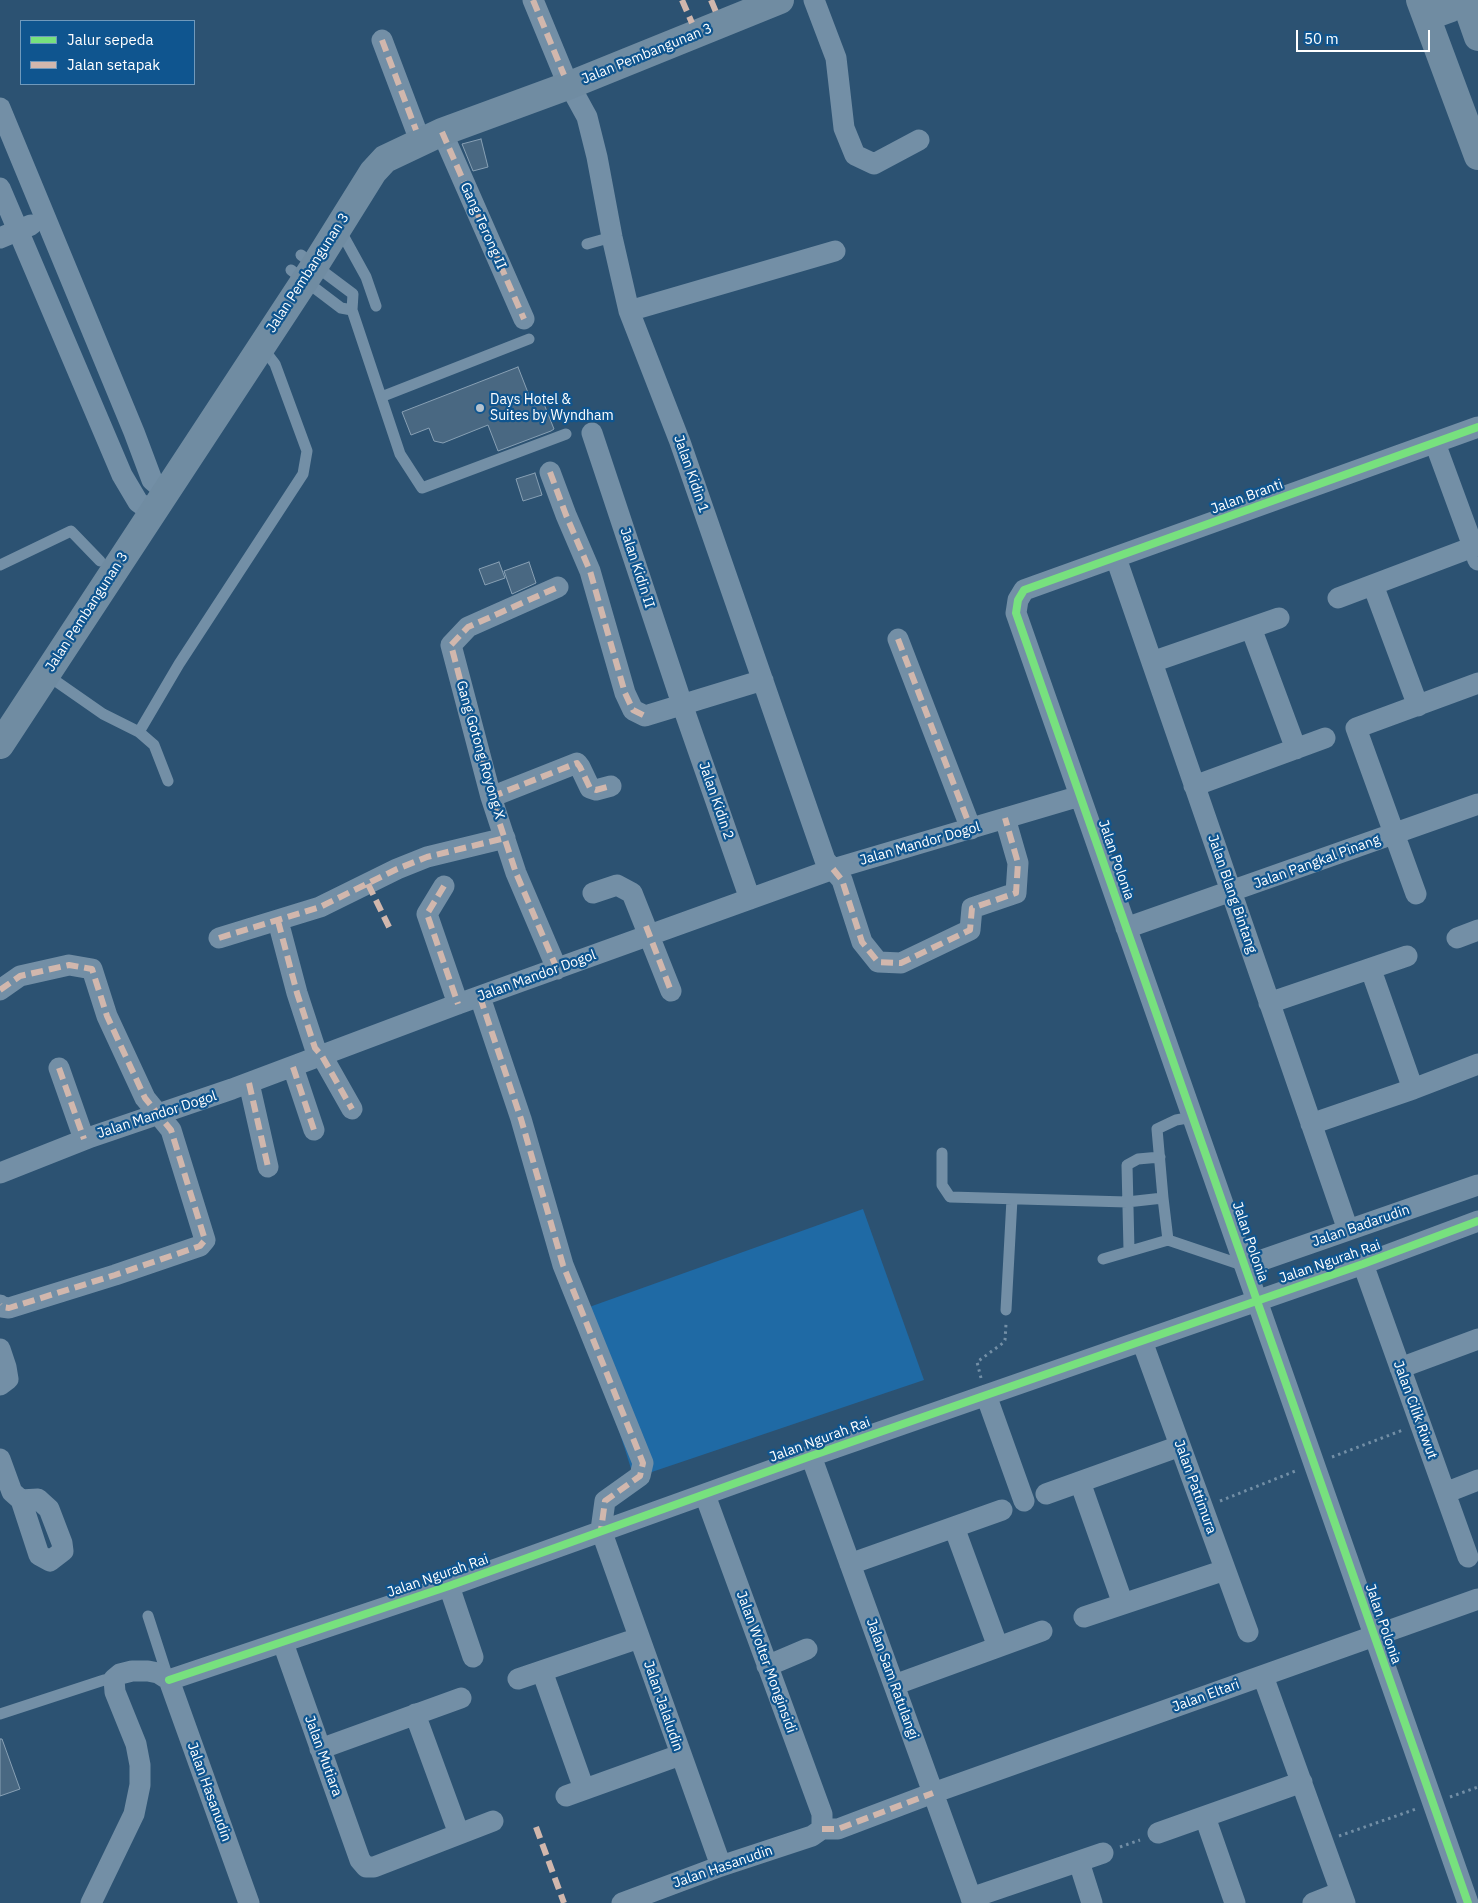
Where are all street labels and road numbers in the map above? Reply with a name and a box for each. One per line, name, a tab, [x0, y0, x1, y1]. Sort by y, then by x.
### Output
street label: Jalan Pembangunan 3	[579, 20, 715, 88]
street label: Gang Terong II	[456, 180, 510, 272]
street label: Jalan Pembangunan 3	[263, 210, 353, 336]
street label: Jalan Kidin 1	[670, 433, 712, 515]
street label: Jalan Branti	[1209, 476, 1285, 518]
street label: Jalan Kidin II	[616, 526, 658, 610]
street label: Jalan Pembangunan 3	[42, 549, 132, 675]
street label: Gang Gotong Royong X	[452, 679, 508, 821]
street label: Jalan Kidin 2	[695, 760, 737, 842]
street label: Jalan Polonia	[1094, 818, 1138, 902]
street label: Jalan Mandor Dogol	[858, 819, 982, 869]
street label: Jalan Pangkal Pinang	[1252, 831, 1382, 893]
street label: Jalan Blang Bintang	[1204, 832, 1260, 956]
street label: Jalan Mandor Dogol	[476, 947, 598, 1005]
street label: Jalan Mandor Dogol	[95, 1088, 219, 1142]
street label: Jalan Polonia	[1228, 1200, 1272, 1284]
street label: Jalan Badarudin	[1310, 1201, 1412, 1251]
street label: Jalan Ngurah Rai	[1277, 1237, 1383, 1287]
street label: Jalan Cilik Riwut	[1389, 1359, 1441, 1461]
street label: Jalan Ngurah Rai	[767, 1414, 873, 1466]
street label: Jalan Pattimura	[1170, 1438, 1220, 1536]
street label: Jalan Ngurah Rai	[385, 1551, 491, 1601]
street label: Jalan Polonia	[1361, 1582, 1405, 1666]
street label: Jalan Wolter Monginsidi	[732, 1589, 800, 1735]
street label: Jalan Sam Ratulangi	[862, 1616, 922, 1742]
street label: Jalan Jalaludin	[640, 1659, 686, 1753]
street label: Jalan Eltari	[1170, 1676, 1242, 1716]
street label: Jalan Mutiara	[301, 1713, 345, 1799]
street label: Jalan Hasanudin	[183, 1740, 235, 1844]
street label: Jalan Hasanudin	[671, 1842, 775, 1892]

